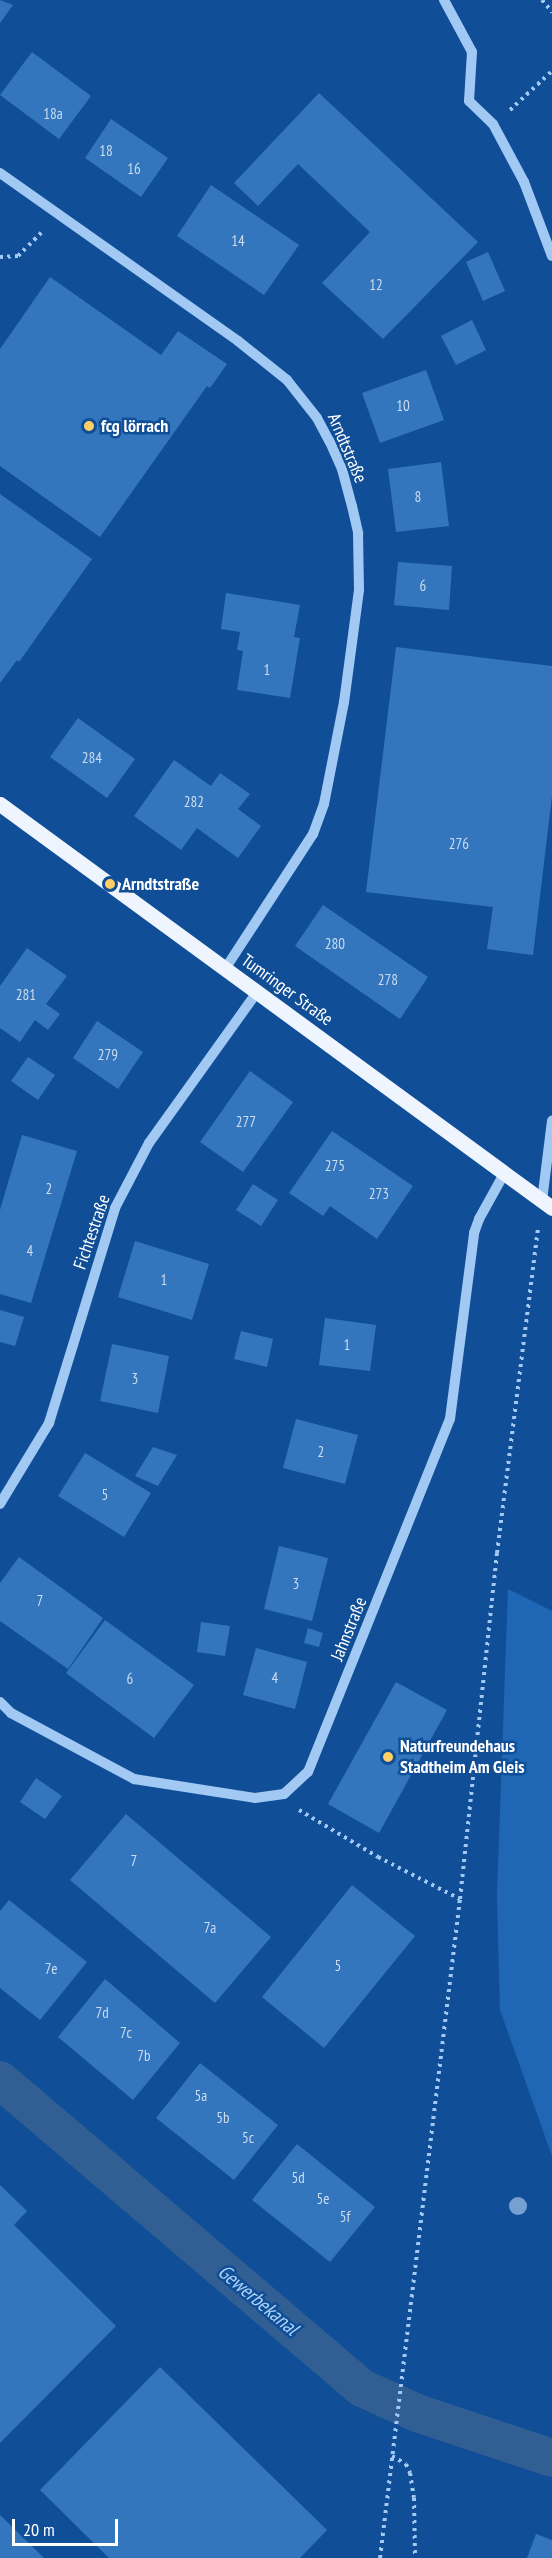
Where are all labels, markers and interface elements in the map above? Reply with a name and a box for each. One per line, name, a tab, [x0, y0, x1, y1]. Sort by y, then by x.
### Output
house number: 18a	[43, 105, 63, 123]
house number: 18	[99, 142, 113, 160]
house number: 16	[127, 160, 141, 178]
house number: 14	[231, 232, 245, 250]
house number: 12	[369, 276, 383, 294]
house number: 10	[396, 397, 410, 415]
street label: Arndtstraße	[323, 410, 371, 486]
place label: fcg lörrach	[101, 415, 168, 437]
marker: fcg lörrach	[82, 419, 96, 433]
house number: 8	[415, 488, 421, 506]
house number: 6	[420, 577, 426, 595]
house number: 1	[264, 661, 270, 679]
house number: 284	[82, 749, 102, 767]
house number: 282	[184, 793, 204, 811]
house number: 276	[449, 835, 469, 853]
place label: Arndtstraße	[122, 873, 199, 895]
marker: Arndtstraße	[103, 877, 117, 891]
house number: 280	[325, 935, 345, 953]
street label: Tumringer Straße	[237, 950, 337, 1030]
house number: 278	[378, 971, 398, 989]
house number: 281	[16, 986, 36, 1004]
house number: 279	[98, 1046, 118, 1064]
house number: 277	[236, 1113, 256, 1131]
house number: 275	[325, 1157, 345, 1175]
house number: 2	[46, 1180, 52, 1198]
house number: 273	[369, 1185, 389, 1203]
street label: Fichtestraße	[69, 1192, 115, 1272]
house number: 4	[27, 1242, 33, 1260]
house number: 1	[161, 1271, 167, 1289]
house number: 1	[344, 1336, 350, 1354]
house number: 3	[132, 1370, 138, 1388]
house number: 2	[318, 1443, 324, 1461]
house number: 5	[102, 1486, 108, 1504]
house number: 3	[293, 1575, 299, 1593]
house number: 7	[37, 1592, 43, 1610]
street label: Jahnstraße	[326, 1594, 372, 1664]
house number: 4	[272, 1669, 278, 1687]
house number: 6	[127, 1670, 133, 1688]
place label: Naturfreundehaus Stadtheim Am Gleis	[400, 1736, 525, 1778]
marker: Naturfreundehaus Stadtheim Am Gleis	[381, 1750, 395, 1764]
house number: 7	[131, 1852, 137, 1870]
house number: 7a	[204, 1919, 216, 1937]
house number: 5	[335, 1957, 341, 1975]
house number: 7e	[45, 1960, 57, 1978]
house number: 7d	[95, 2004, 109, 2022]
house number: 7c	[120, 2024, 132, 2042]
house number: 7b	[137, 2047, 151, 2065]
house number: 5a	[195, 2087, 207, 2105]
house number: 5b	[216, 2109, 230, 2127]
house number: 5c	[242, 2129, 254, 2147]
house number: 5d	[291, 2169, 305, 2187]
house number: 5e	[317, 2190, 329, 2208]
house number: 5f	[340, 2208, 350, 2226]
water label: Gewerbekanal	[213, 2259, 303, 2341]
scale bar	[15, 2507, 122, 2545]
text: 20 m	[23, 2518, 55, 2541]

